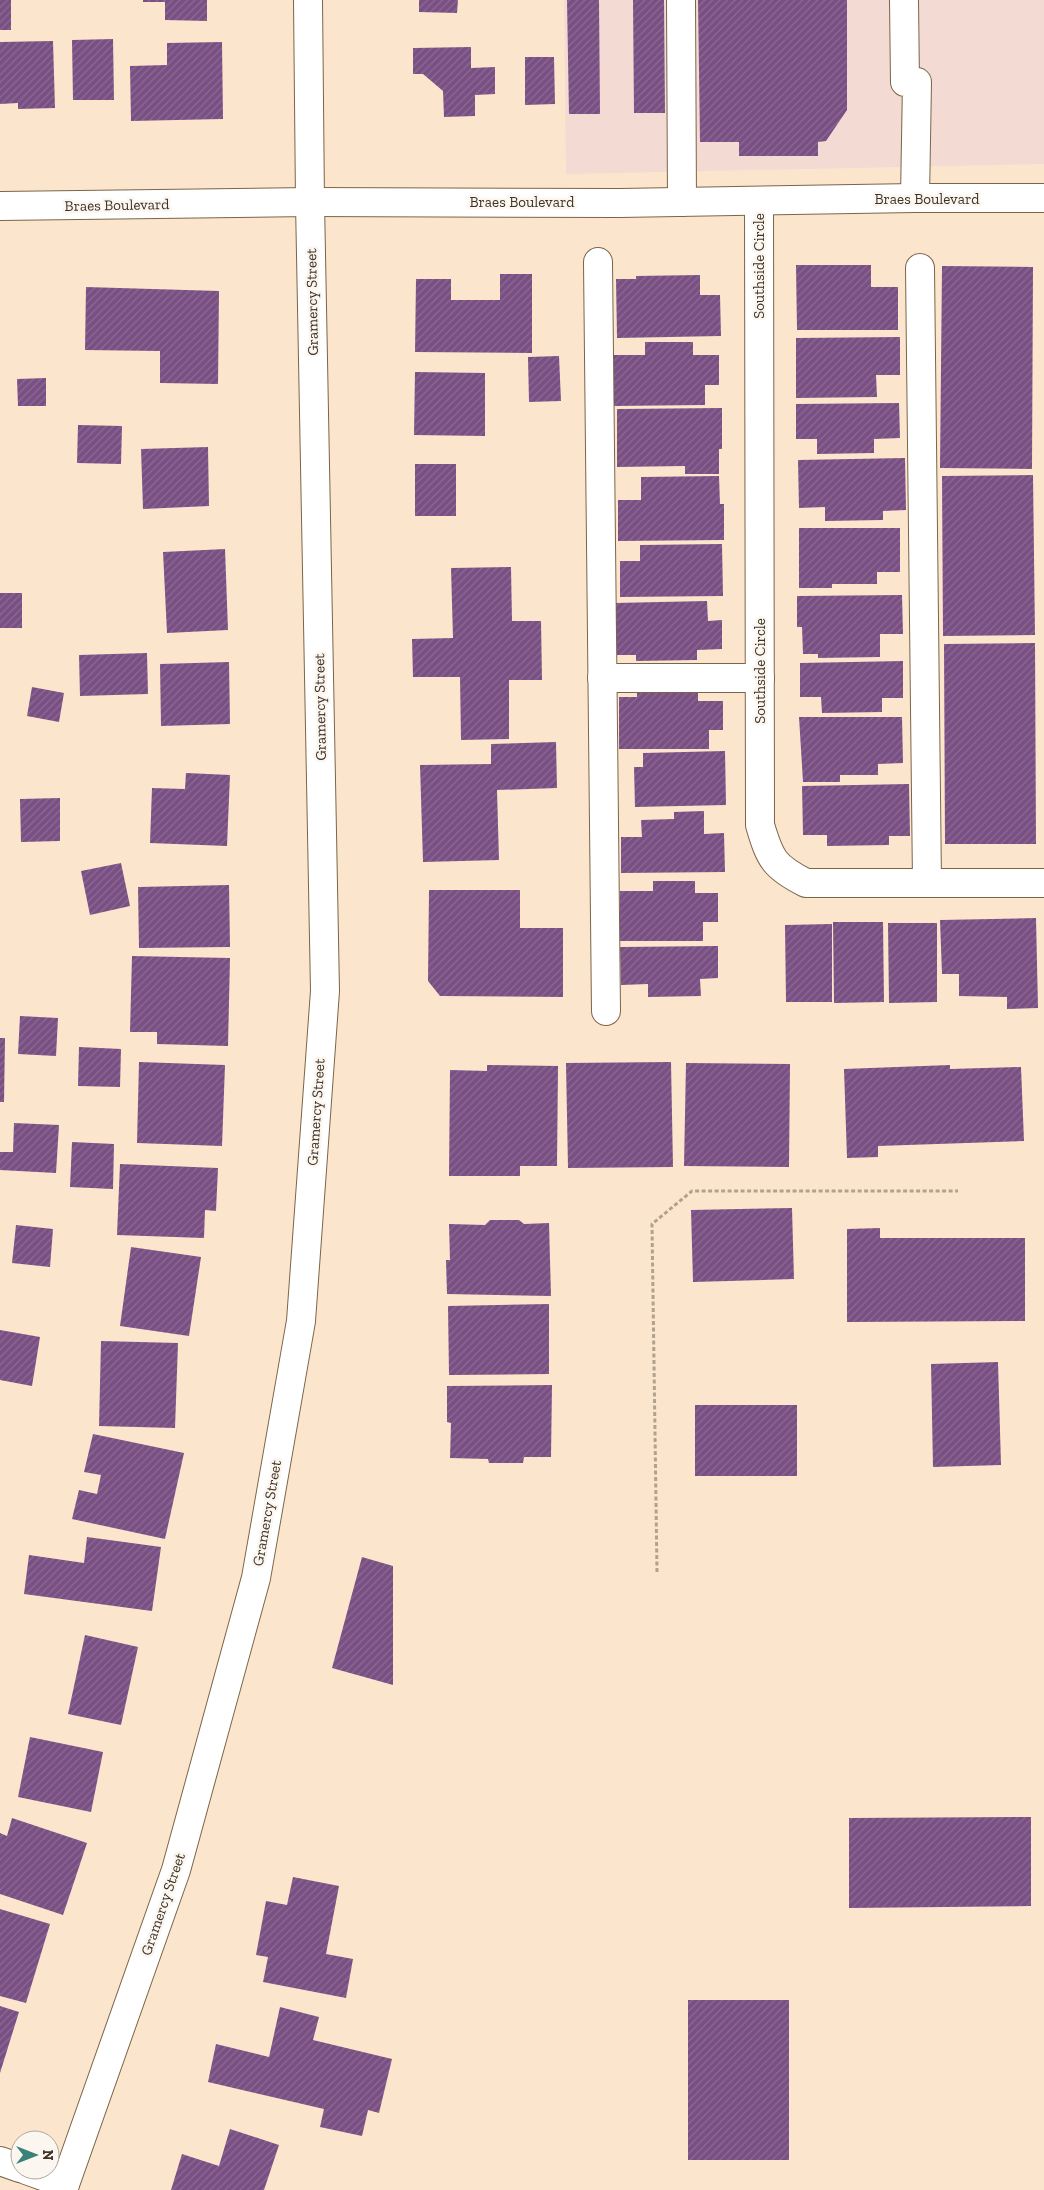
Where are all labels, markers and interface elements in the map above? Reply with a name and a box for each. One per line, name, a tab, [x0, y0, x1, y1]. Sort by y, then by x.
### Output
street label: Braes Boulevard	[875, 190, 980, 208]
street label: Braes Boulevard	[470, 193, 575, 211]
street label: Braes Boulevard	[64, 195, 170, 215]
street label: Southside Circle	[750, 213, 768, 319]
street label: Gramercy Street	[302, 248, 322, 356]
street label: Southside Circle	[751, 618, 769, 724]
street label: Gramercy Street	[310, 653, 330, 761]
street label: Gramercy Street	[303, 1057, 329, 1166]
street label: Gramercy Street	[249, 1458, 285, 1567]
street label: Gramercy Street	[137, 1850, 189, 1958]
north arrow	[10, 2130, 60, 2180]
text: N	[39, 2150, 56, 2161]

